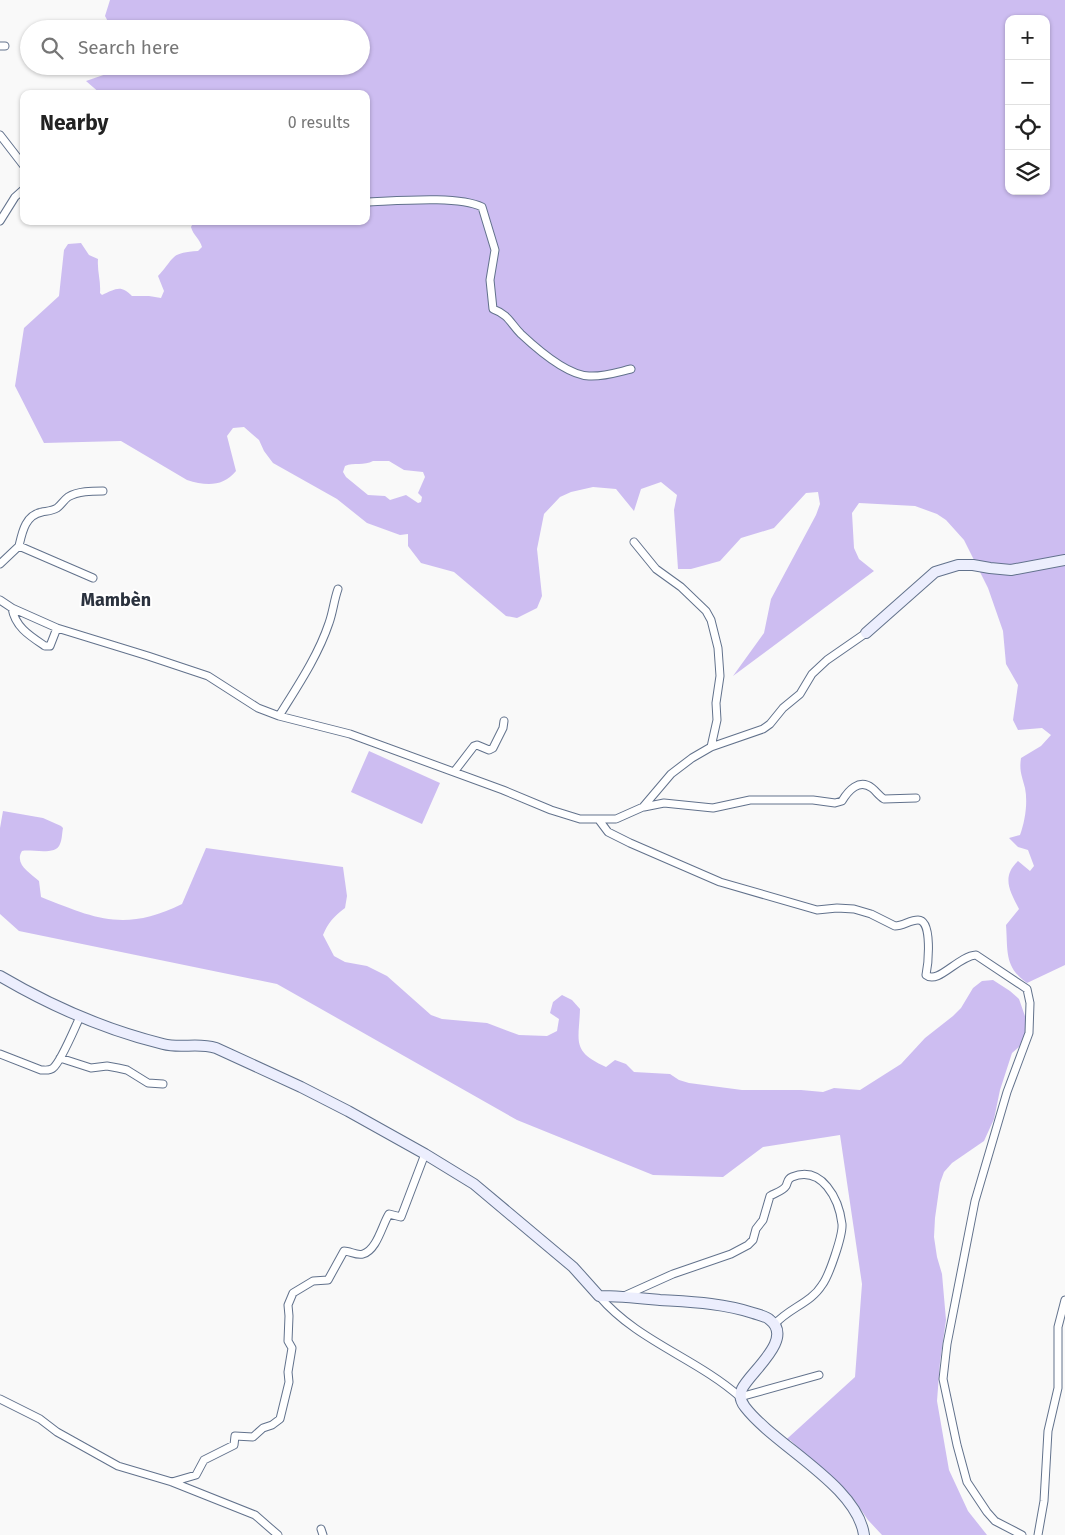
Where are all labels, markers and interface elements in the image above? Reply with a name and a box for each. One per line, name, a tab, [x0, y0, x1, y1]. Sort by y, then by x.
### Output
map controls	[1005, 15, 1050, 195]
button: +	[1005, 15, 1050, 60]
search box	[20, 20, 370, 75]
icon: search	[38, 34, 66, 62]
text: Search here	[78, 36, 179, 59]
button: −	[1005, 60, 1050, 105]
button: locate	[1005, 105, 1050, 150]
text: Nearby	[40, 110, 108, 136]
text: 0 results	[288, 113, 350, 132]
button: layers	[1005, 150, 1050, 195]
district label: Mambèn	[81, 589, 151, 611]

